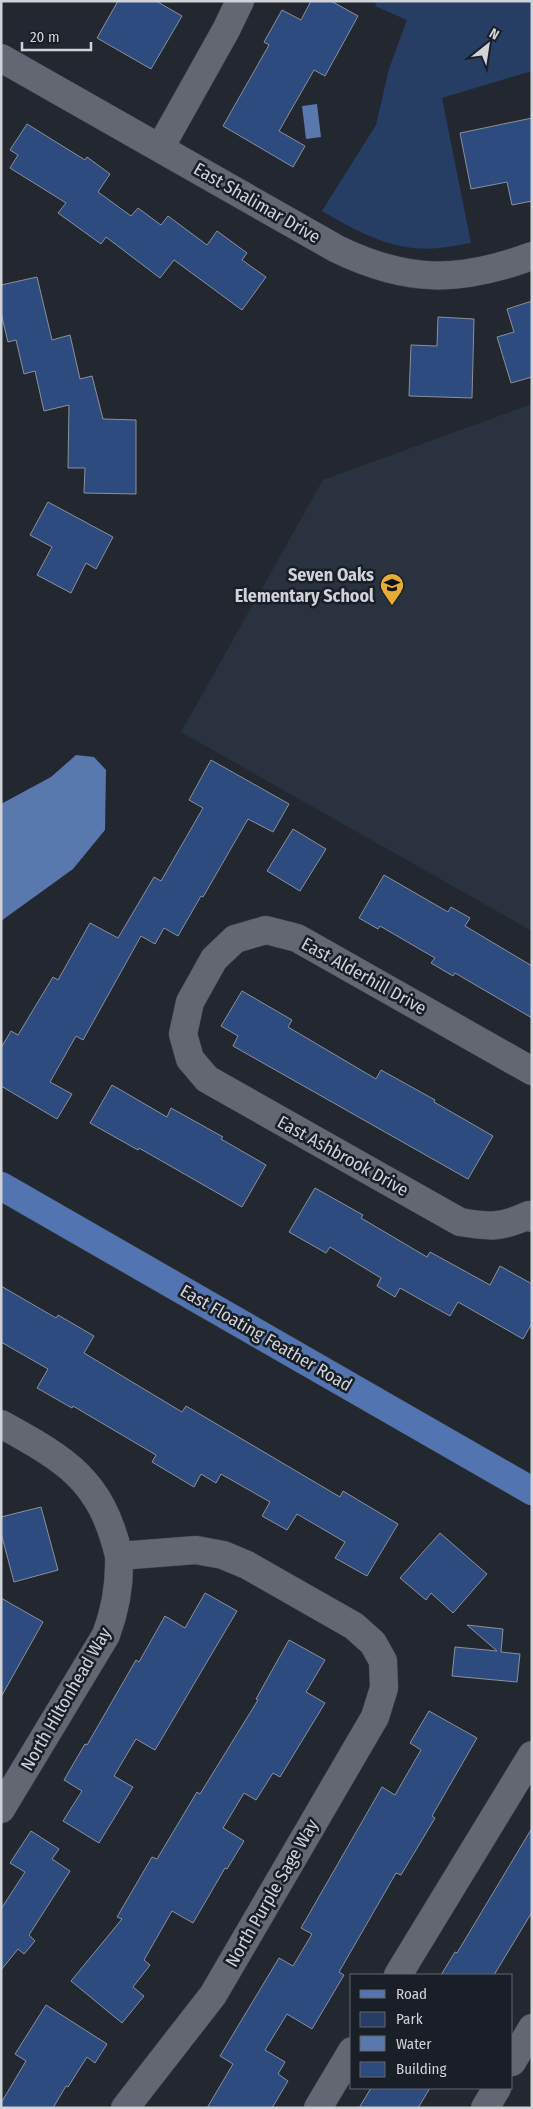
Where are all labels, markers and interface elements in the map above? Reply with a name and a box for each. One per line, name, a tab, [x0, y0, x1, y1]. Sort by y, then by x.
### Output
scale bar	[22, 20, 91, 52]
north arrow	[463, 20, 513, 70]
text: N	[486, 25, 502, 44]
text: 20 m	[30, 28, 60, 46]
street label: East Shalimar Drive	[190, 158, 324, 248]
place label: Seven Oaks Elementary School	[235, 564, 374, 607]
school or university icon: Seven Oaks Elementary School	[379, 572, 405, 606]
street label: East Alderhill Drive	[298, 933, 430, 1019]
street label: East Ashbrook Drive	[274, 1111, 412, 1201]
street label: East Floating Feather Road	[176, 1280, 356, 1396]
street label: North Hiltonhead Way	[16, 1624, 116, 1774]
street label: North Purple Sage Way	[221, 1815, 323, 1971]
legend	[350, 1974, 513, 2089]
text: Road	[396, 1985, 427, 2003]
text: Park	[396, 2010, 423, 2028]
text: Water	[396, 2035, 432, 2053]
text: Building	[396, 2060, 447, 2078]

